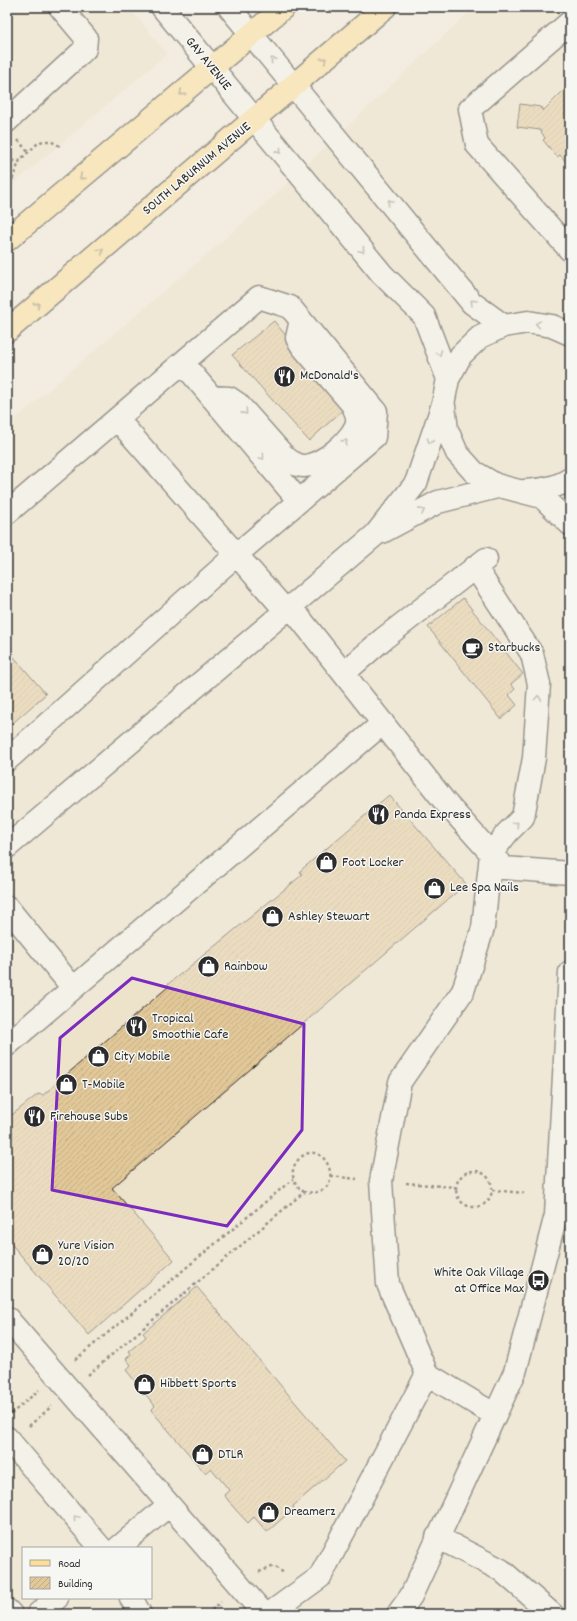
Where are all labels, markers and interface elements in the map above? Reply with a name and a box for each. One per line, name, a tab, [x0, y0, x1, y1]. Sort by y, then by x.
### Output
street label: GAY AVENUE	[180, 33, 236, 96]
one-way arrow	[271, 57, 278, 65]
one-way arrow	[320, 57, 327, 64]
one-way arrow	[179, 89, 186, 96]
street label: SOUTH LABURNUM AVENUE	[138, 117, 256, 220]
one-way arrow	[274, 146, 281, 153]
one-way arrow	[79, 172, 87, 179]
one-way arrow	[388, 199, 395, 206]
one-way arrow	[358, 246, 365, 253]
one-way arrow	[96, 248, 103, 255]
one-way arrow	[470, 299, 478, 307]
one-way arrow	[32, 303, 39, 310]
one-way arrow	[535, 320, 541, 329]
one-way arrow	[434, 350, 442, 357]
restaurant icon: McDonald's	[271, 363, 297, 389]
place label: McDonald's	[300, 366, 359, 386]
one-way arrow	[240, 407, 248, 415]
one-way arrow	[427, 438, 435, 445]
one-way arrow	[340, 440, 347, 447]
one-way arrow	[258, 452, 265, 460]
one-way arrow	[418, 508, 425, 515]
cafe icon: Starbucks	[460, 635, 486, 661]
place label: Starbucks	[488, 638, 541, 658]
one-way arrow	[534, 695, 543, 701]
restaurant icon: Panda Express	[366, 802, 392, 828]
place label: Panda Express	[394, 805, 471, 825]
one-way arrow	[511, 821, 519, 829]
shop icon: Foot Locker	[314, 850, 340, 876]
place label: Foot Locker	[342, 853, 405, 873]
shop icon: Lee Spa Nails	[421, 875, 447, 901]
place label: Lee Spa Nails	[450, 878, 519, 898]
shop icon: Ashley Stewart	[259, 904, 285, 930]
place label: Ashley Stewart	[288, 907, 370, 927]
shop icon: Rainbow	[195, 954, 221, 980]
place label: Rainbow	[224, 957, 268, 977]
place label: Tropical Smoothie Cafe	[152, 1009, 228, 1045]
restaurant icon: Tropical Smoothie Cafe	[124, 1014, 150, 1040]
shop icon: City Mobile	[85, 1044, 111, 1070]
place label: City Mobile	[114, 1047, 170, 1067]
shop icon: T-Mobile	[54, 1072, 80, 1098]
place label: T-Mobile	[82, 1075, 125, 1095]
restaurant icon: Firehouse Subs	[21, 1104, 47, 1130]
place label: Firehouse Subs	[50, 1107, 128, 1127]
place label: Yure Vision 20/20	[58, 1236, 114, 1272]
shop icon: Yure Vision 20/20	[29, 1241, 55, 1267]
place label: White Oak Village at Office Max	[434, 1263, 524, 1299]
bus stop icon: White Oak Village at Office Max	[526, 1268, 552, 1294]
shop icon: Hibbett Sports	[132, 1371, 158, 1397]
place label: Hibbett Sports	[160, 1374, 237, 1394]
shop icon: DTLR	[190, 1442, 216, 1468]
place label: DTLR	[218, 1445, 244, 1465]
shop icon: Dreamerz	[255, 1499, 281, 1525]
place label: Dreamerz	[284, 1502, 336, 1522]
one-way arrow	[73, 1516, 80, 1523]
legend	[22, 1547, 152, 1599]
text: Road	[58, 1556, 80, 1573]
text: Building	[58, 1576, 93, 1593]

